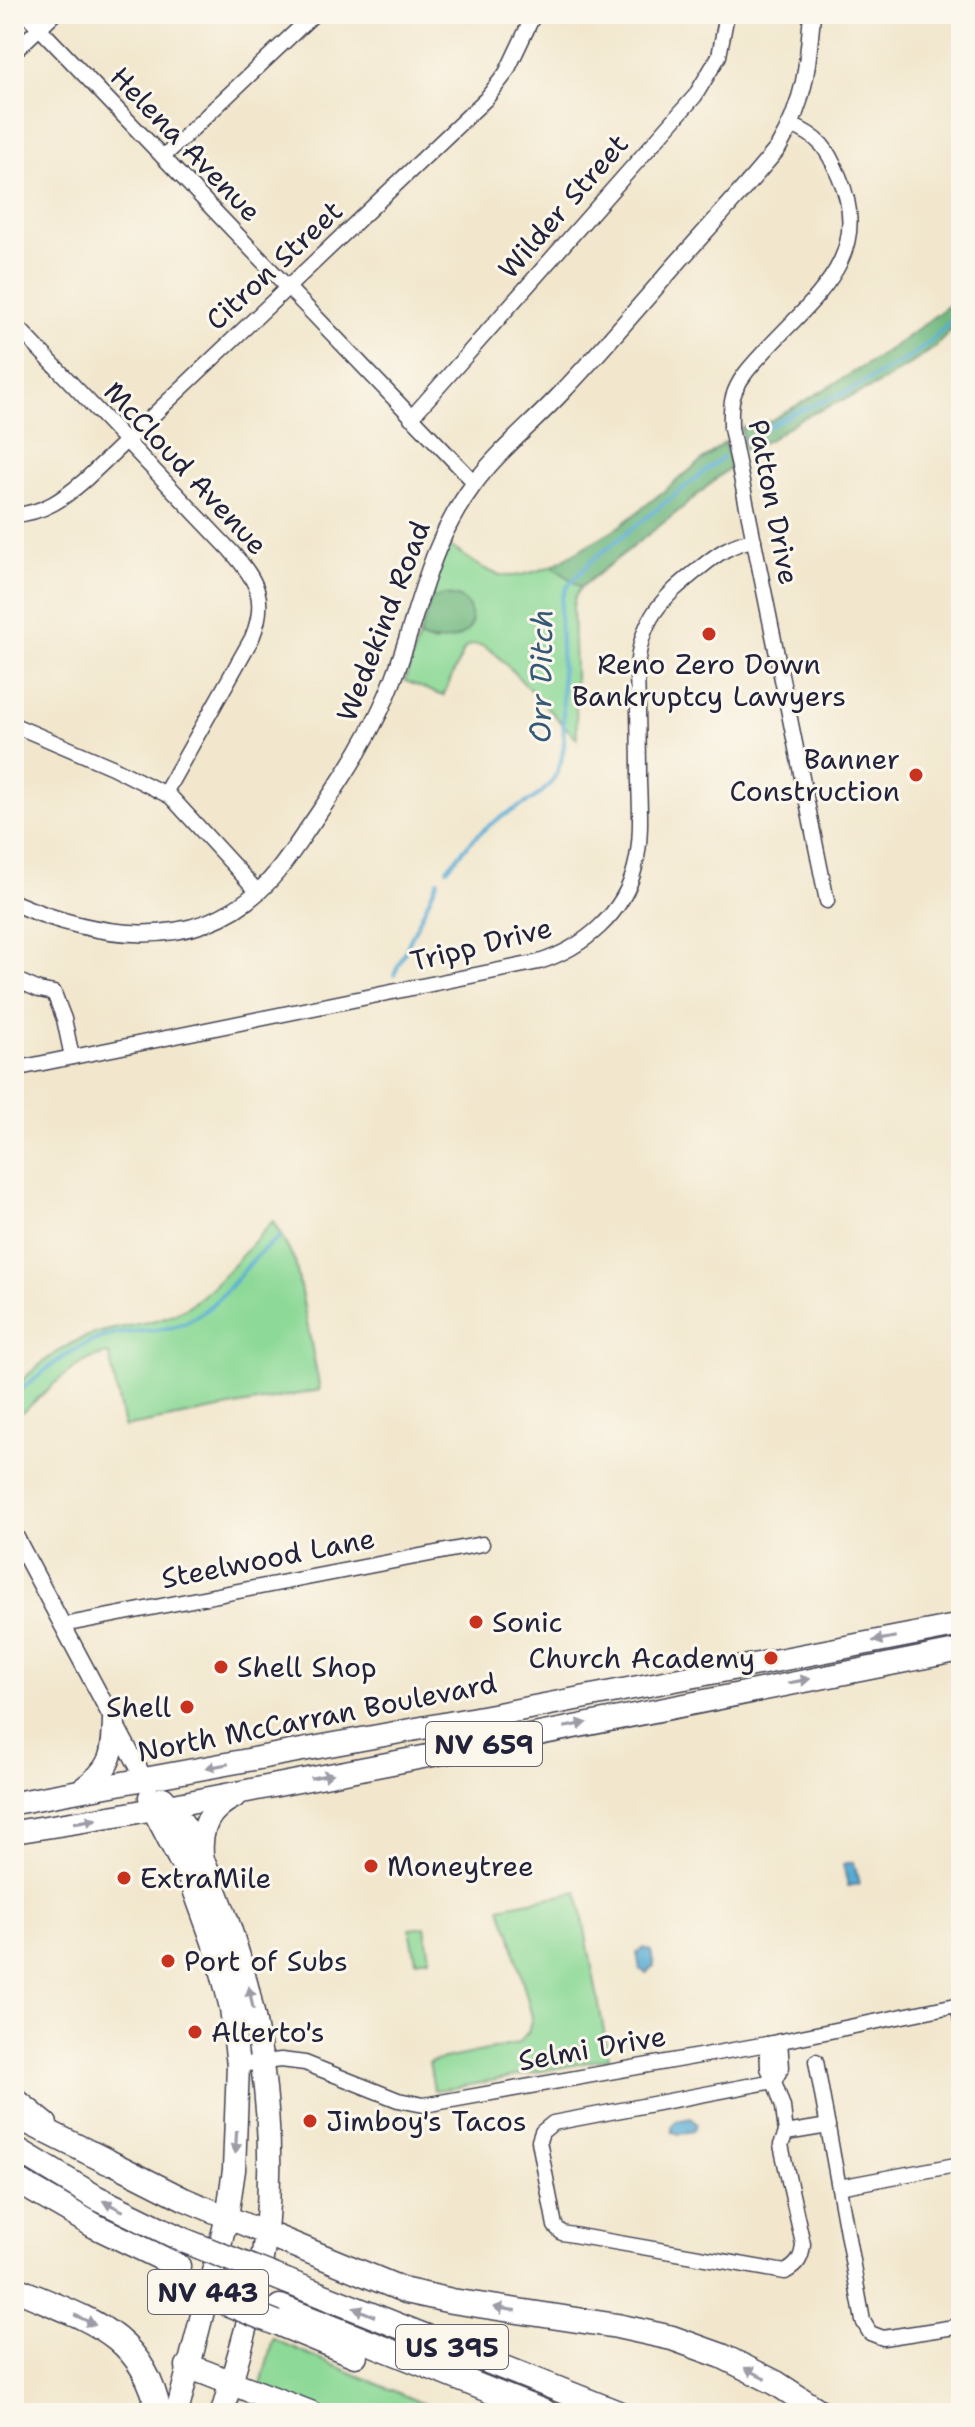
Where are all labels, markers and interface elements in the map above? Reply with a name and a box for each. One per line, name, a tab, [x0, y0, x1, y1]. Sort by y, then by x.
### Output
street label: Helena Avenue	[102, 58, 270, 230]
street label: Wilder Street	[489, 125, 637, 287]
street label: Citron Street	[197, 192, 351, 338]
street label: McCloud Avenue	[96, 373, 276, 563]
street label: Patton Drive	[739, 416, 809, 588]
street label: Wedekind Road	[327, 515, 439, 727]
water label: Orr Ditch	[519, 609, 563, 743]
marker: Reno Zero Down Bankruptcy Lawyers	[700, 625, 718, 643]
place label: Reno Zero Down Bankruptcy Lawyers	[572, 645, 846, 715]
place label: Banner Construction	[729, 740, 900, 810]
marker: Banner Construction	[907, 766, 925, 784]
street label: Tripp Drive	[406, 908, 556, 980]
street label: Steelwood Lane	[158, 1519, 378, 1597]
place label: Sonic	[492, 1603, 563, 1641]
marker: Sonic	[467, 1613, 485, 1631]
one-way arrow	[872, 1634, 897, 1646]
place label: Church Academy	[529, 1639, 755, 1677]
place label: Shell Shop	[237, 1648, 377, 1686]
marker: Church Academy	[762, 1649, 780, 1667]
marker: Shell Shop	[212, 1658, 230, 1676]
street label: North McCarran Boulevard	[134, 1663, 500, 1771]
one-way arrow	[787, 1674, 812, 1687]
place label: Shell	[106, 1688, 172, 1726]
marker: Shell	[178, 1698, 196, 1716]
one-way arrow	[564, 1718, 589, 1731]
road number: NV 659	[426, 1722, 542, 1766]
one-way arrow	[204, 1761, 229, 1773]
one-way arrow	[309, 1770, 334, 1782]
one-way arrow	[73, 1814, 98, 1827]
place label: Moneytree	[387, 1847, 534, 1885]
marker: Moneytree	[362, 1857, 380, 1875]
place label: ExtraMile	[140, 1859, 271, 1897]
marker: ExtraMile	[115, 1869, 133, 1887]
place label: Port of Subs	[184, 1942, 348, 1980]
marker: Port of Subs	[159, 1952, 177, 1970]
one-way arrow	[244, 1985, 256, 2010]
place label: Alterto's	[211, 2013, 325, 2051]
street label: Selmi Drive	[515, 2016, 669, 2080]
marker: Alterto's	[186, 2023, 204, 2041]
place label: Jimboy's Tacos	[326, 2102, 527, 2140]
marker: Jimboy's Tacos	[301, 2112, 319, 2130]
one-way arrow	[229, 2129, 242, 2154]
one-way arrow	[101, 2200, 124, 2213]
road number: NV 443	[148, 2270, 268, 2314]
one-way arrow	[492, 2302, 517, 2315]
one-way arrow	[352, 2305, 376, 2318]
one-way arrow	[74, 2313, 97, 2326]
road number: US 395	[396, 2325, 508, 2369]
one-way arrow	[743, 2366, 766, 2380]

